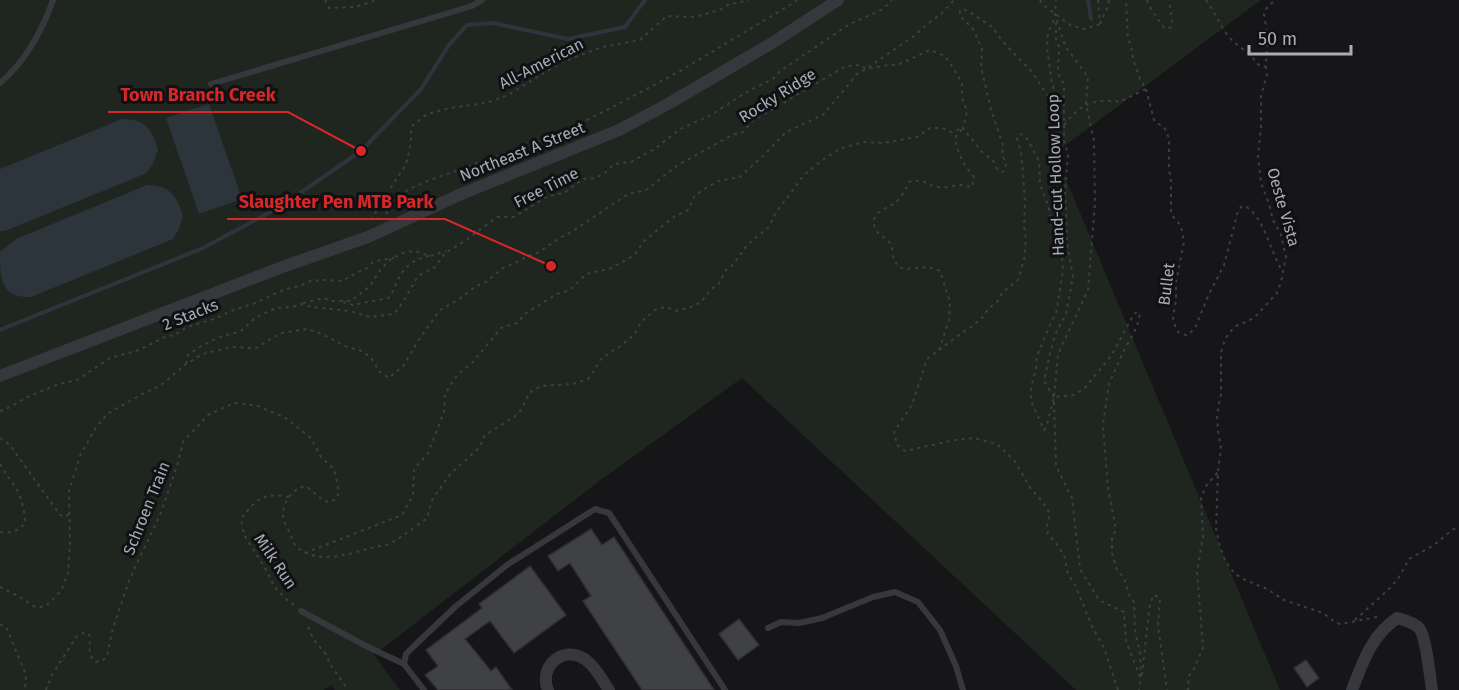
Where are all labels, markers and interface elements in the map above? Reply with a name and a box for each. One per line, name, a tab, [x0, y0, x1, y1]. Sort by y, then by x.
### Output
scale bar	[1249, 18, 1351, 56]
text: 50 m	[1258, 28, 1297, 50]
street label: All-American	[496, 34, 587, 93]
street label: Rocky Ridge	[735, 64, 819, 127]
callout: Town Branch Creek	[108, 76, 288, 112]
text: Town Branch Creek	[120, 84, 277, 106]
street label: Hand-cut Hollow Loop	[1043, 94, 1068, 256]
street label: Northeast A Street	[457, 118, 588, 185]
street label: Free Time	[511, 163, 582, 212]
street label: Oeste Vista	[1263, 166, 1304, 249]
callout: Slaughter Pen MTB Park	[227, 183, 445, 219]
text: Slaughter Pen MTB Park	[239, 191, 434, 213]
street label: Bullet	[1154, 261, 1179, 306]
street label: 2 Stacks	[160, 295, 221, 334]
street label: Schroen Train	[119, 459, 174, 558]
street label: Milk Run	[250, 530, 301, 592]

